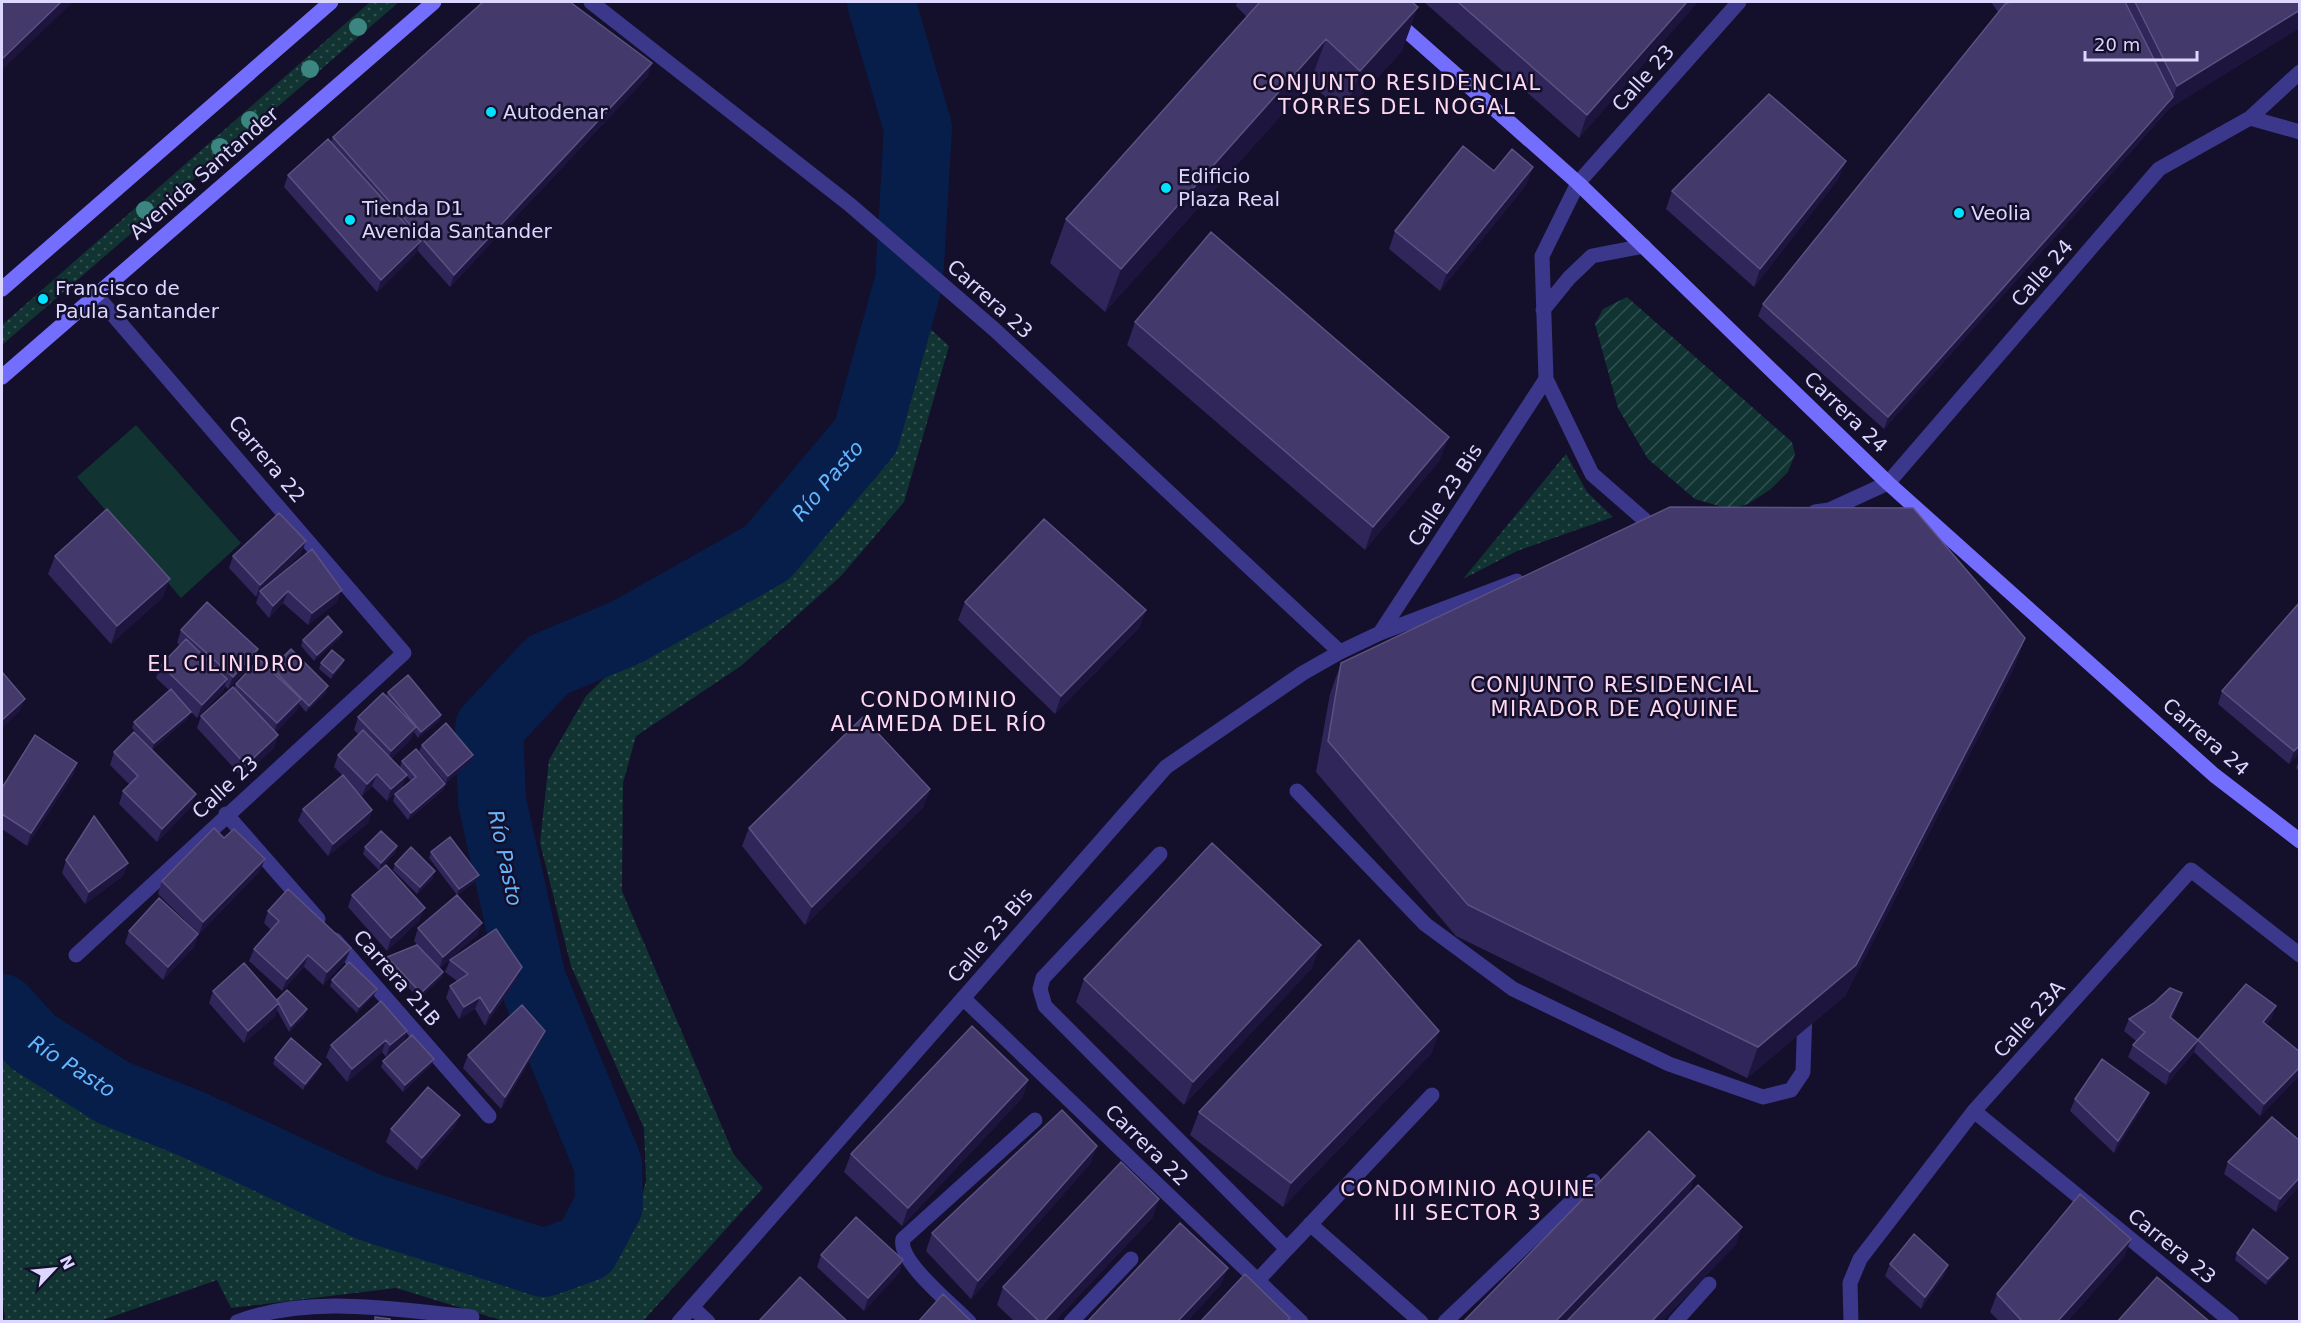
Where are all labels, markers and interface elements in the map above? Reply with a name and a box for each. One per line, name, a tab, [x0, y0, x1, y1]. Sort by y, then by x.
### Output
scale bar	[2085, 24, 2198, 62]
text: 20 m	[2094, 34, 2140, 55]
street label: Calle 23	[1607, 40, 1679, 116]
district label: CONJUNTO RESIDENCIAL TORRES DEL NOGAL	[1252, 71, 1542, 119]
place label: Autodenar	[503, 100, 608, 124]
street label: Avenida Santander	[124, 101, 284, 244]
marker: Autodenar	[484, 105, 498, 119]
place label: Edificio Plaza Real	[1178, 164, 1280, 211]
marker: Edificio Plaza Real	[1159, 181, 1173, 195]
place label: Tienda D1 Avenida Santander	[361, 196, 553, 243]
place label: Veolia	[1971, 201, 2031, 225]
marker: Veolia	[1952, 206, 1966, 220]
marker: Tienda D1 Avenida Santander	[343, 213, 357, 227]
street label: Calle 24	[2006, 234, 2078, 312]
street label: Carrera 23	[942, 254, 1038, 344]
place label: Francisco de Paula Santander	[55, 276, 220, 323]
marker: Francisco de Paula Santander	[36, 292, 50, 306]
street label: Carrera 24	[1799, 366, 1893, 458]
street label: Carrera 22	[224, 411, 310, 507]
water label: Río Pasto	[787, 436, 869, 526]
street label: Calle 23 Bis	[1403, 439, 1487, 551]
district label: EL CILINIDRO	[147, 652, 305, 676]
district label: CONJUNTO RESIDENCIAL MIRADOR DE AQUINE	[1470, 673, 1760, 721]
district label: CONDOMINIO ALAMEDA DEL RÍO	[831, 688, 1047, 736]
street label: Carrera 24	[2158, 693, 2254, 781]
street label: Calle 23	[187, 750, 263, 824]
water label: Río Pasto	[483, 808, 527, 908]
street label: Calle 23 Bis	[942, 883, 1038, 987]
street label: Carrera 21B	[349, 925, 445, 1031]
street label: Calle 23A	[1988, 975, 2070, 1062]
water label: Río Pasto	[24, 1030, 120, 1103]
street label: Carrera 22	[1100, 1099, 1194, 1191]
district label: CONDOMINIO AQUINE III SECTOR 3	[1340, 1177, 1596, 1225]
street label: Carrera 23	[2123, 1203, 2221, 1289]
north arrow	[24, 1239, 84, 1299]
text: N	[56, 1252, 79, 1273]

